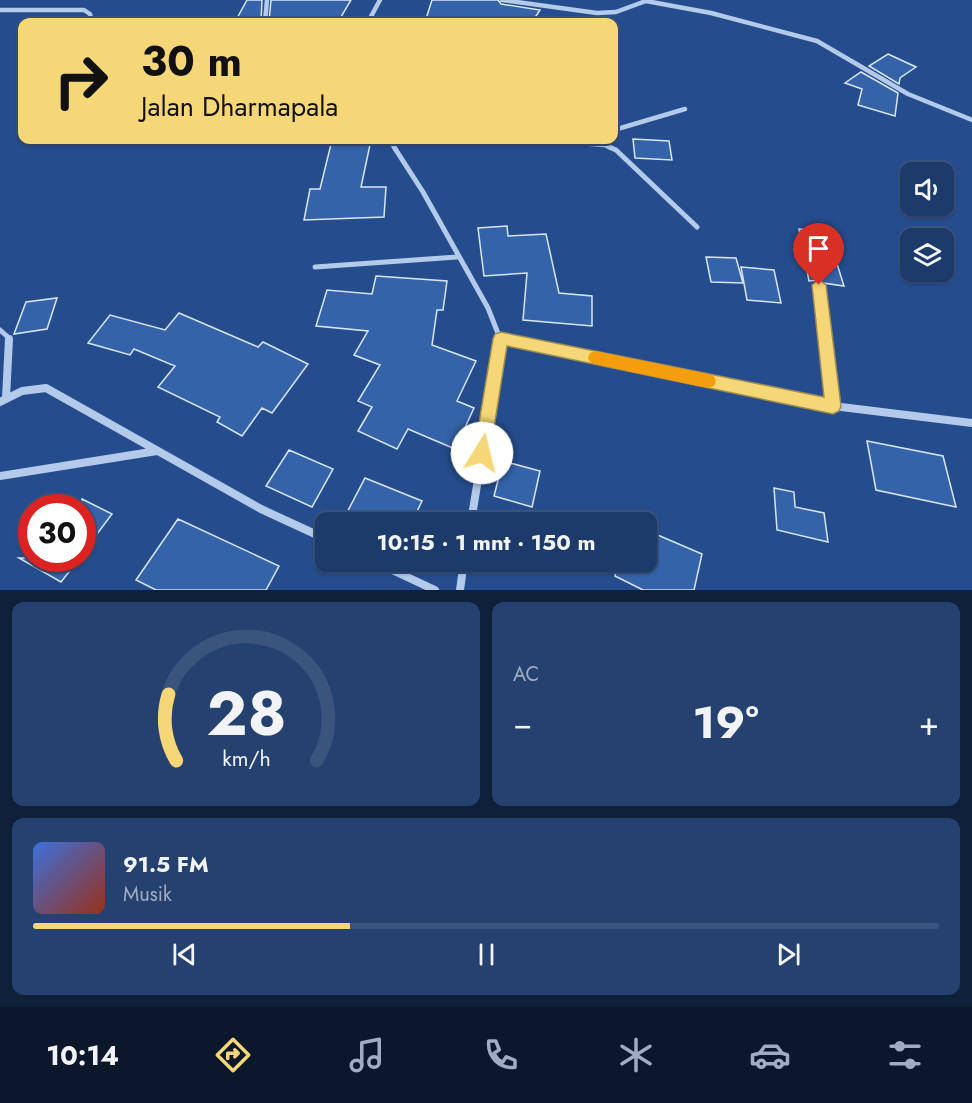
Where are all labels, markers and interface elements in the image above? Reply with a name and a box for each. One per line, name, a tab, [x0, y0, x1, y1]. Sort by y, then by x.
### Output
text: 30 m	[141, 31, 242, 92]
icon: right	[42, 42, 120, 120]
text: Jalan Dharmapala	[141, 87, 338, 126]
map controls	[900, 162, 954, 282]
button: sound	[900, 162, 954, 216]
pin	[793, 223, 844, 285]
button: layers	[900, 228, 954, 282]
icon: arrive	[802, 232, 835, 265]
position arrow	[450, 421, 514, 485]
speed limit sign: 30	[18, 494, 96, 572]
text: 10:15 · 1 mnt · 150 m	[377, 526, 595, 558]
text: AC	[513, 660, 539, 689]
text: 28	[206, 668, 286, 758]
text: 19°	[692, 690, 759, 755]
text: −	[513, 700, 532, 747]
text: +	[919, 700, 939, 747]
text: km/h	[222, 743, 270, 774]
text: 91.5 FM	[123, 848, 209, 880]
text: Musik	[123, 880, 172, 909]
icon: previous	[168, 938, 201, 971]
icon: pause	[470, 938, 503, 971]
icon: next	[772, 938, 805, 971]
icon: directions	[212, 1034, 254, 1076]
icon: music	[346, 1034, 388, 1076]
icon: phone	[480, 1034, 522, 1076]
icon: climate	[615, 1034, 657, 1076]
icon: car	[749, 1034, 791, 1076]
icon: filters	[884, 1034, 926, 1076]
text: 10:14	[46, 1036, 119, 1075]

